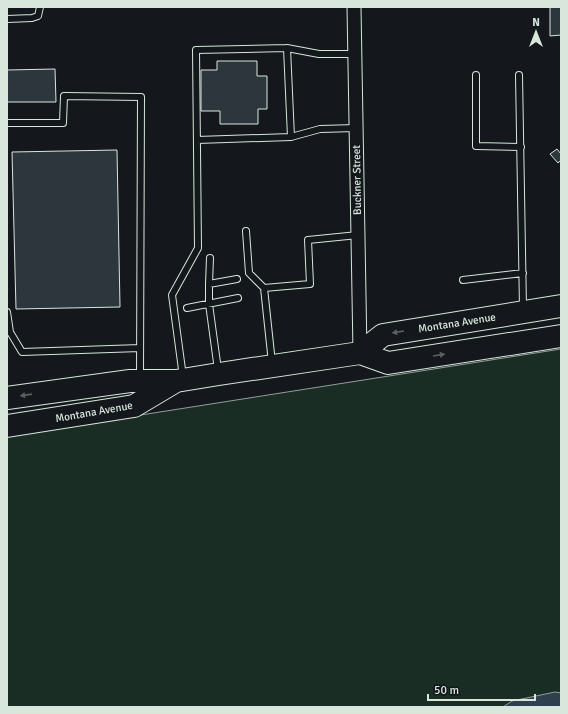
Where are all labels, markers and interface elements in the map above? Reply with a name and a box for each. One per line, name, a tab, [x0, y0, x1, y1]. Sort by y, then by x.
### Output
north arrow	[516, 12, 556, 52]
text: N	[532, 16, 540, 29]
street label: Buckner Street	[350, 145, 364, 215]
street label: Montana Avenue	[417, 310, 497, 336]
one-way arrow	[392, 329, 404, 335]
one-way arrow	[433, 352, 445, 358]
one-way arrow	[20, 392, 32, 398]
street label: Montana Avenue	[54, 399, 134, 425]
scale bar	[428, 676, 535, 702]
text: 50 m	[434, 683, 459, 698]

